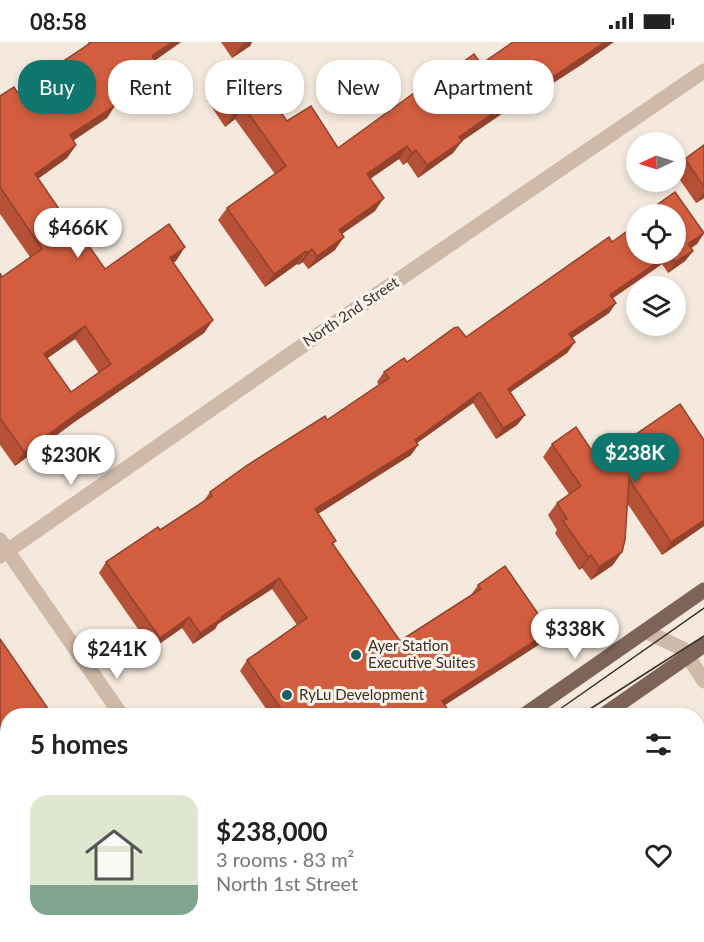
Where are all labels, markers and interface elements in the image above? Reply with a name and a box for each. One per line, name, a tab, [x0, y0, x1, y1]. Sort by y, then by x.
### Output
text: 08:58	[30, 8, 87, 35]
chip: Buy	[18, 60, 96, 114]
chip: Rent	[108, 60, 193, 114]
chip: Filters	[205, 60, 304, 114]
chip: New	[316, 60, 401, 114]
chip: Apartment	[413, 60, 554, 114]
north arrow	[626, 132, 686, 192]
map controls	[626, 132, 686, 336]
button: locate	[626, 204, 686, 264]
pin: $466K	[36, 208, 120, 259]
text: $466K	[48, 215, 108, 239]
street label: North 2nd Street	[299, 272, 402, 350]
button: layers	[626, 276, 686, 336]
pin: $238K	[593, 433, 677, 484]
pin: $230K	[29, 435, 113, 486]
text: $238K	[605, 440, 665, 464]
text: $230K	[41, 442, 101, 466]
pin: $338K	[533, 609, 617, 660]
text: $338K	[545, 616, 605, 640]
pin: $241K	[75, 629, 159, 680]
text: $241K	[87, 636, 147, 660]
place label: Ayer Station Executive Suites	[368, 636, 475, 671]
marker: Ayer Station Executive Suites	[349, 648, 363, 662]
place label: RyLu Development	[299, 685, 425, 703]
marker: RyLu Development	[280, 688, 294, 702]
text: 5 homes	[30, 728, 128, 760]
icon: filters	[642, 728, 675, 761]
text: $238,000	[216, 815, 328, 847]
icon: home	[78, 819, 150, 891]
icon: heart	[642, 839, 675, 872]
text: 3 rooms · 83 m²	[216, 847, 354, 871]
text: North 1st Street	[216, 871, 358, 895]

